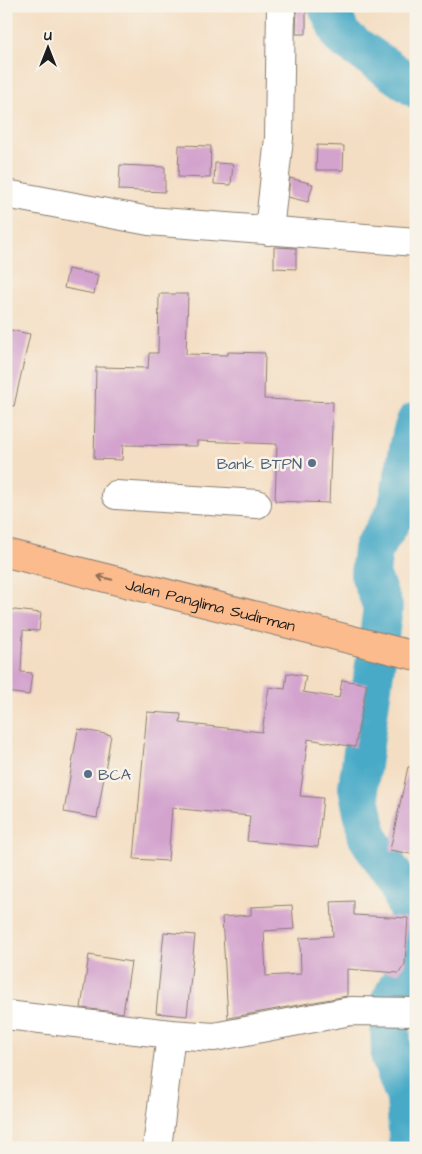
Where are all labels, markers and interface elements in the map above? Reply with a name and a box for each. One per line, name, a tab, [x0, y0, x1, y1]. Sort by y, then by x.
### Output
north arrow	[22, 22, 72, 72]
text: U	[44, 26, 52, 46]
place label: Bank BTPN	[217, 453, 302, 475]
marker: Bank BTPN	[306, 457, 318, 469]
one-way arrow	[97, 573, 113, 582]
street label: Jalan Panglima Sudirman	[123, 573, 298, 637]
place label: BCA	[98, 764, 131, 786]
marker: BCA	[82, 768, 94, 780]

